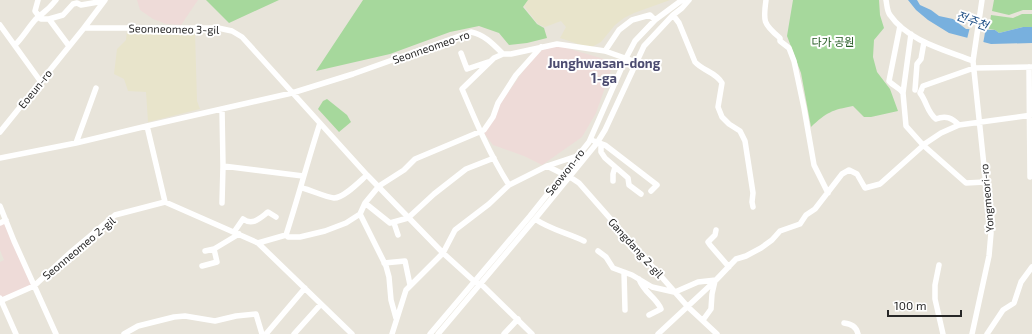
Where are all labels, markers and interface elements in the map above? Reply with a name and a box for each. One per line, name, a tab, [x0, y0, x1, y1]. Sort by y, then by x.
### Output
water label: 전주천	[954, 8, 992, 33]
street label: Seonneomeo 3-gil	[129, 21, 220, 36]
street label: Seonneomeo-ro	[391, 27, 471, 66]
park label: 다가 공원	[812, 35, 854, 48]
district label: Junghwasan-dong 1-ga	[548, 55, 661, 86]
street label: Eoeun-ro	[15, 67, 54, 111]
street label: Seowon-ro	[542, 146, 587, 198]
street label: Yongmeori-ro	[977, 163, 996, 233]
street label: Seonneomeo 2-gil	[40, 213, 118, 282]
street label: Gangdang 2-gil	[606, 215, 667, 281]
scale bar	[888, 292, 961, 318]
text: 100 m	[894, 298, 926, 312]

